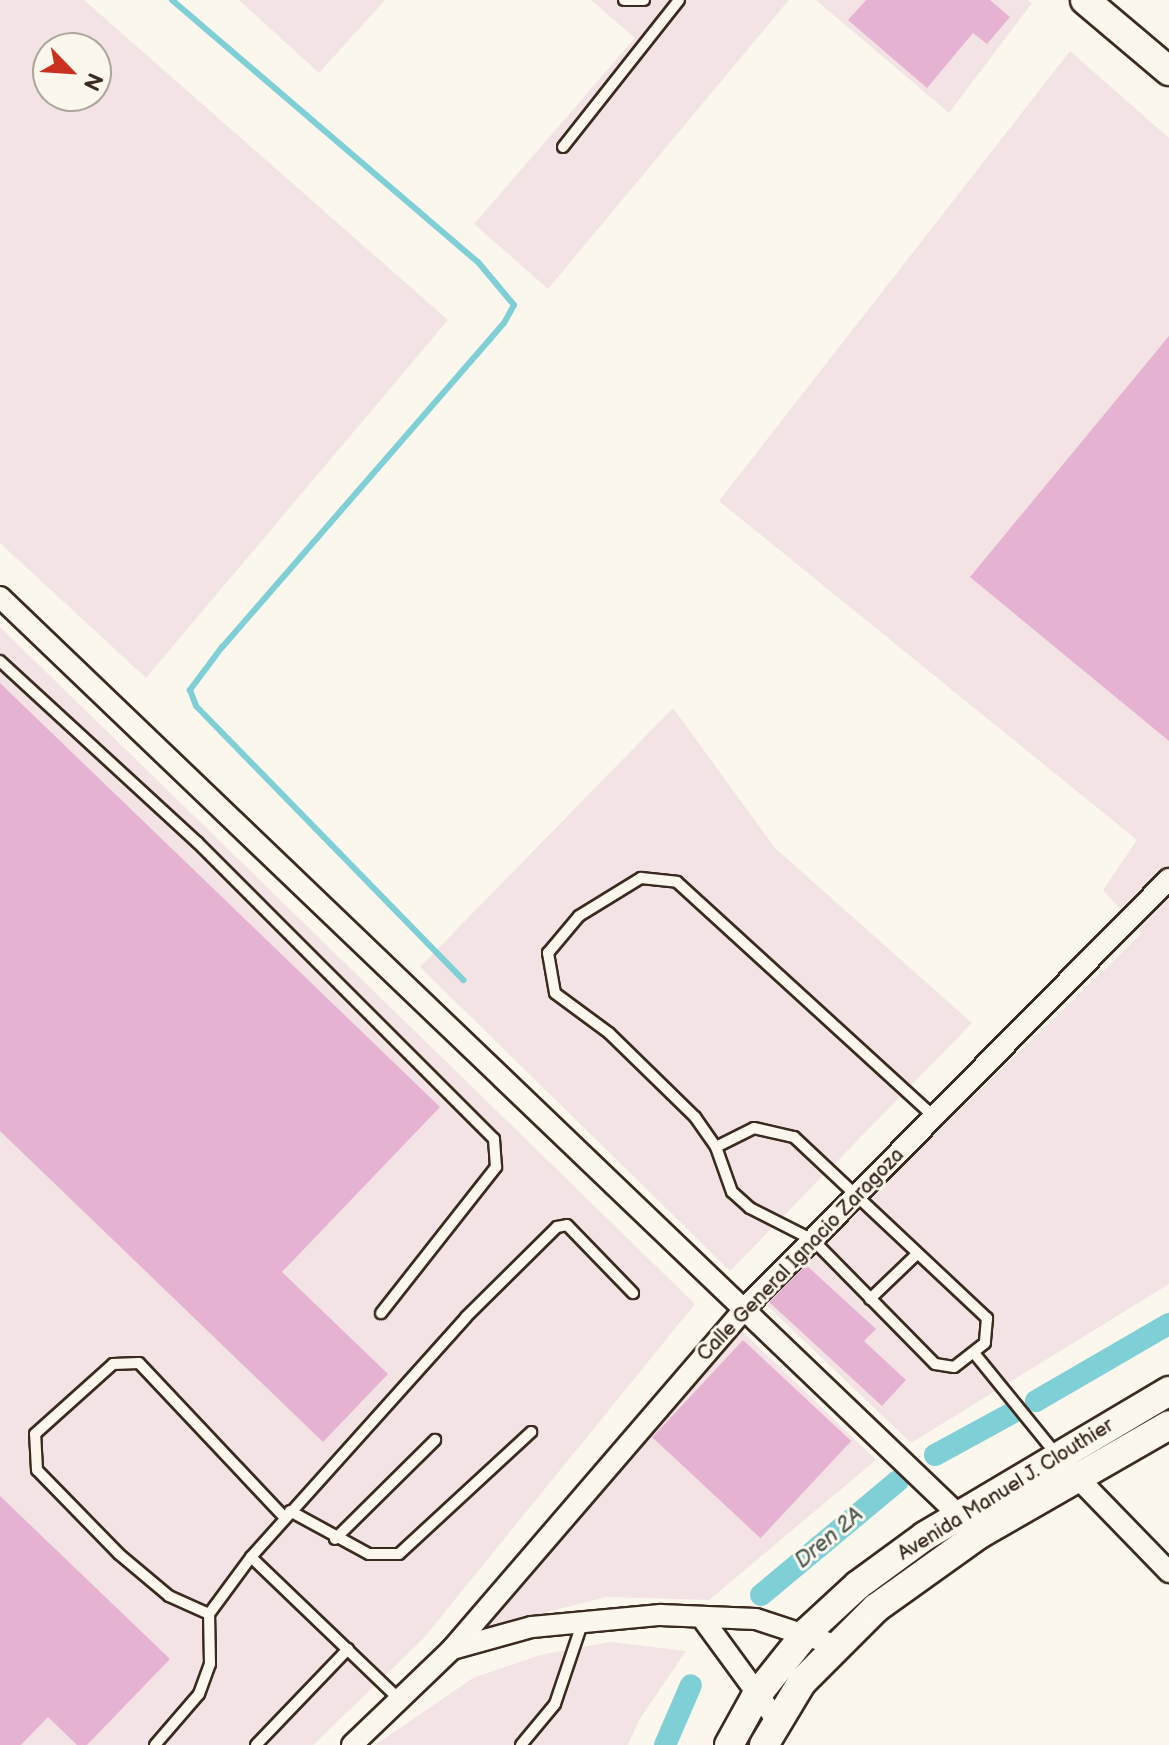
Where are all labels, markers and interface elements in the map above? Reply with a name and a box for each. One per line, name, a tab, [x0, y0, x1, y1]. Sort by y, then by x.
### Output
north arrow	[32, 32, 112, 112]
text: N	[77, 68, 108, 95]
street label: Calle General Ignacio Zaragoza	[693, 1143, 909, 1367]
street label: Avenida Manuel J. Clouthier	[893, 1413, 1119, 1567]
water label: Dren 2A	[790, 1502, 868, 1574]

